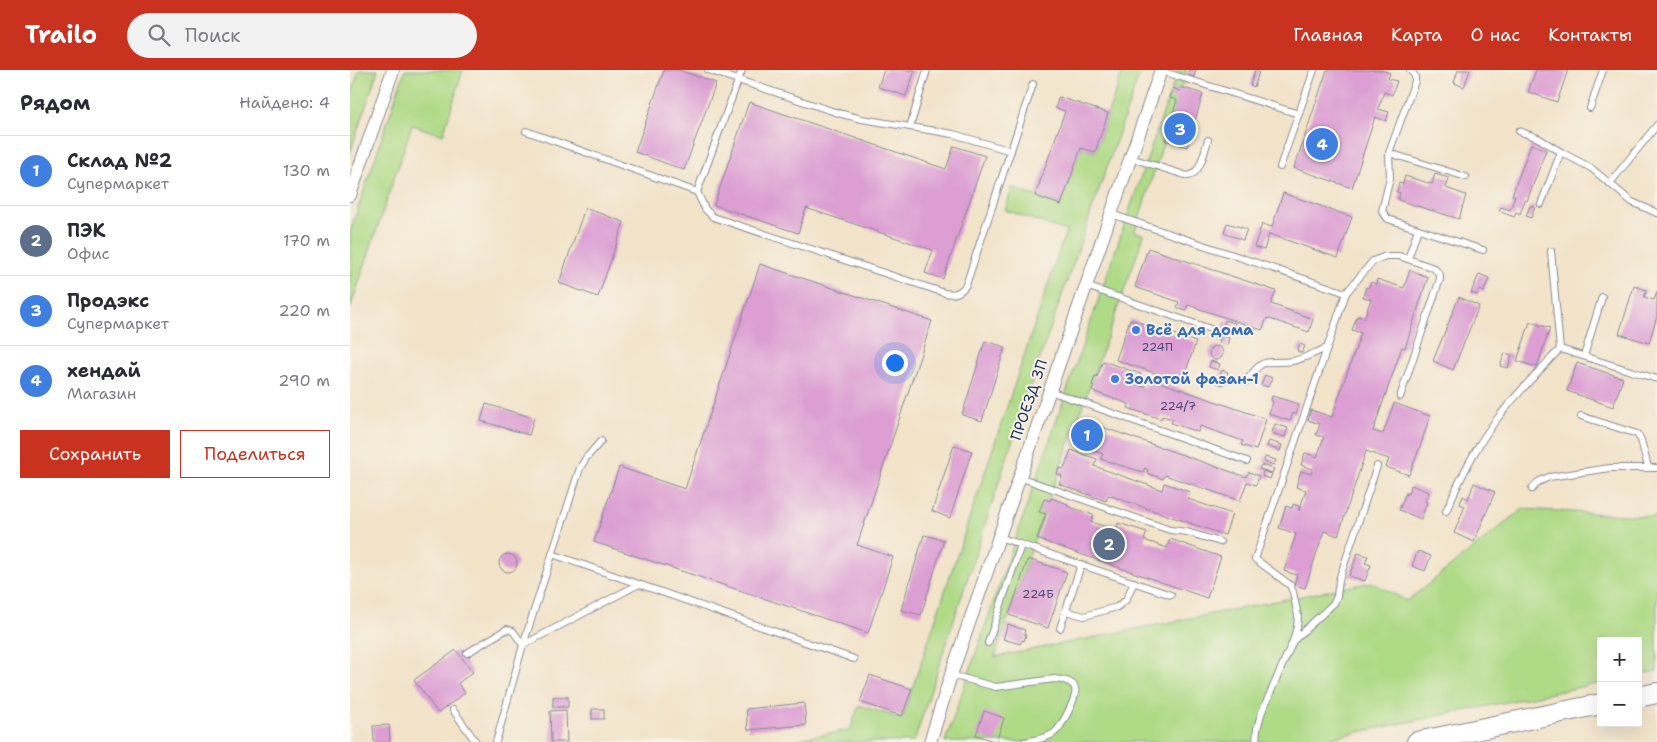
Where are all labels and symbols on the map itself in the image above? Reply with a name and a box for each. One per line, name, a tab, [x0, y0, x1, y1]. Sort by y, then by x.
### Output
pin: 3	[1164, 110, 1196, 148]
pin: 4	[1306, 125, 1338, 163]
place label: Всё для дома	[1146, 320, 1254, 340]
marker: Всё для дома	[1130, 324, 1142, 336]
house number: 224П	[1141, 339, 1173, 355]
your location	[882, 350, 908, 376]
street label: ПРОЕЗД 3П	[1006, 357, 1052, 443]
place label: Золотой фазан-1	[1125, 369, 1259, 389]
marker: Золотой фазан-1	[1109, 373, 1121, 385]
house number: 224/7	[1160, 398, 1196, 414]
pin: 1	[1071, 416, 1103, 454]
pin: 2	[1093, 525, 1125, 563]
house number: 224Б	[1022, 586, 1054, 602]

